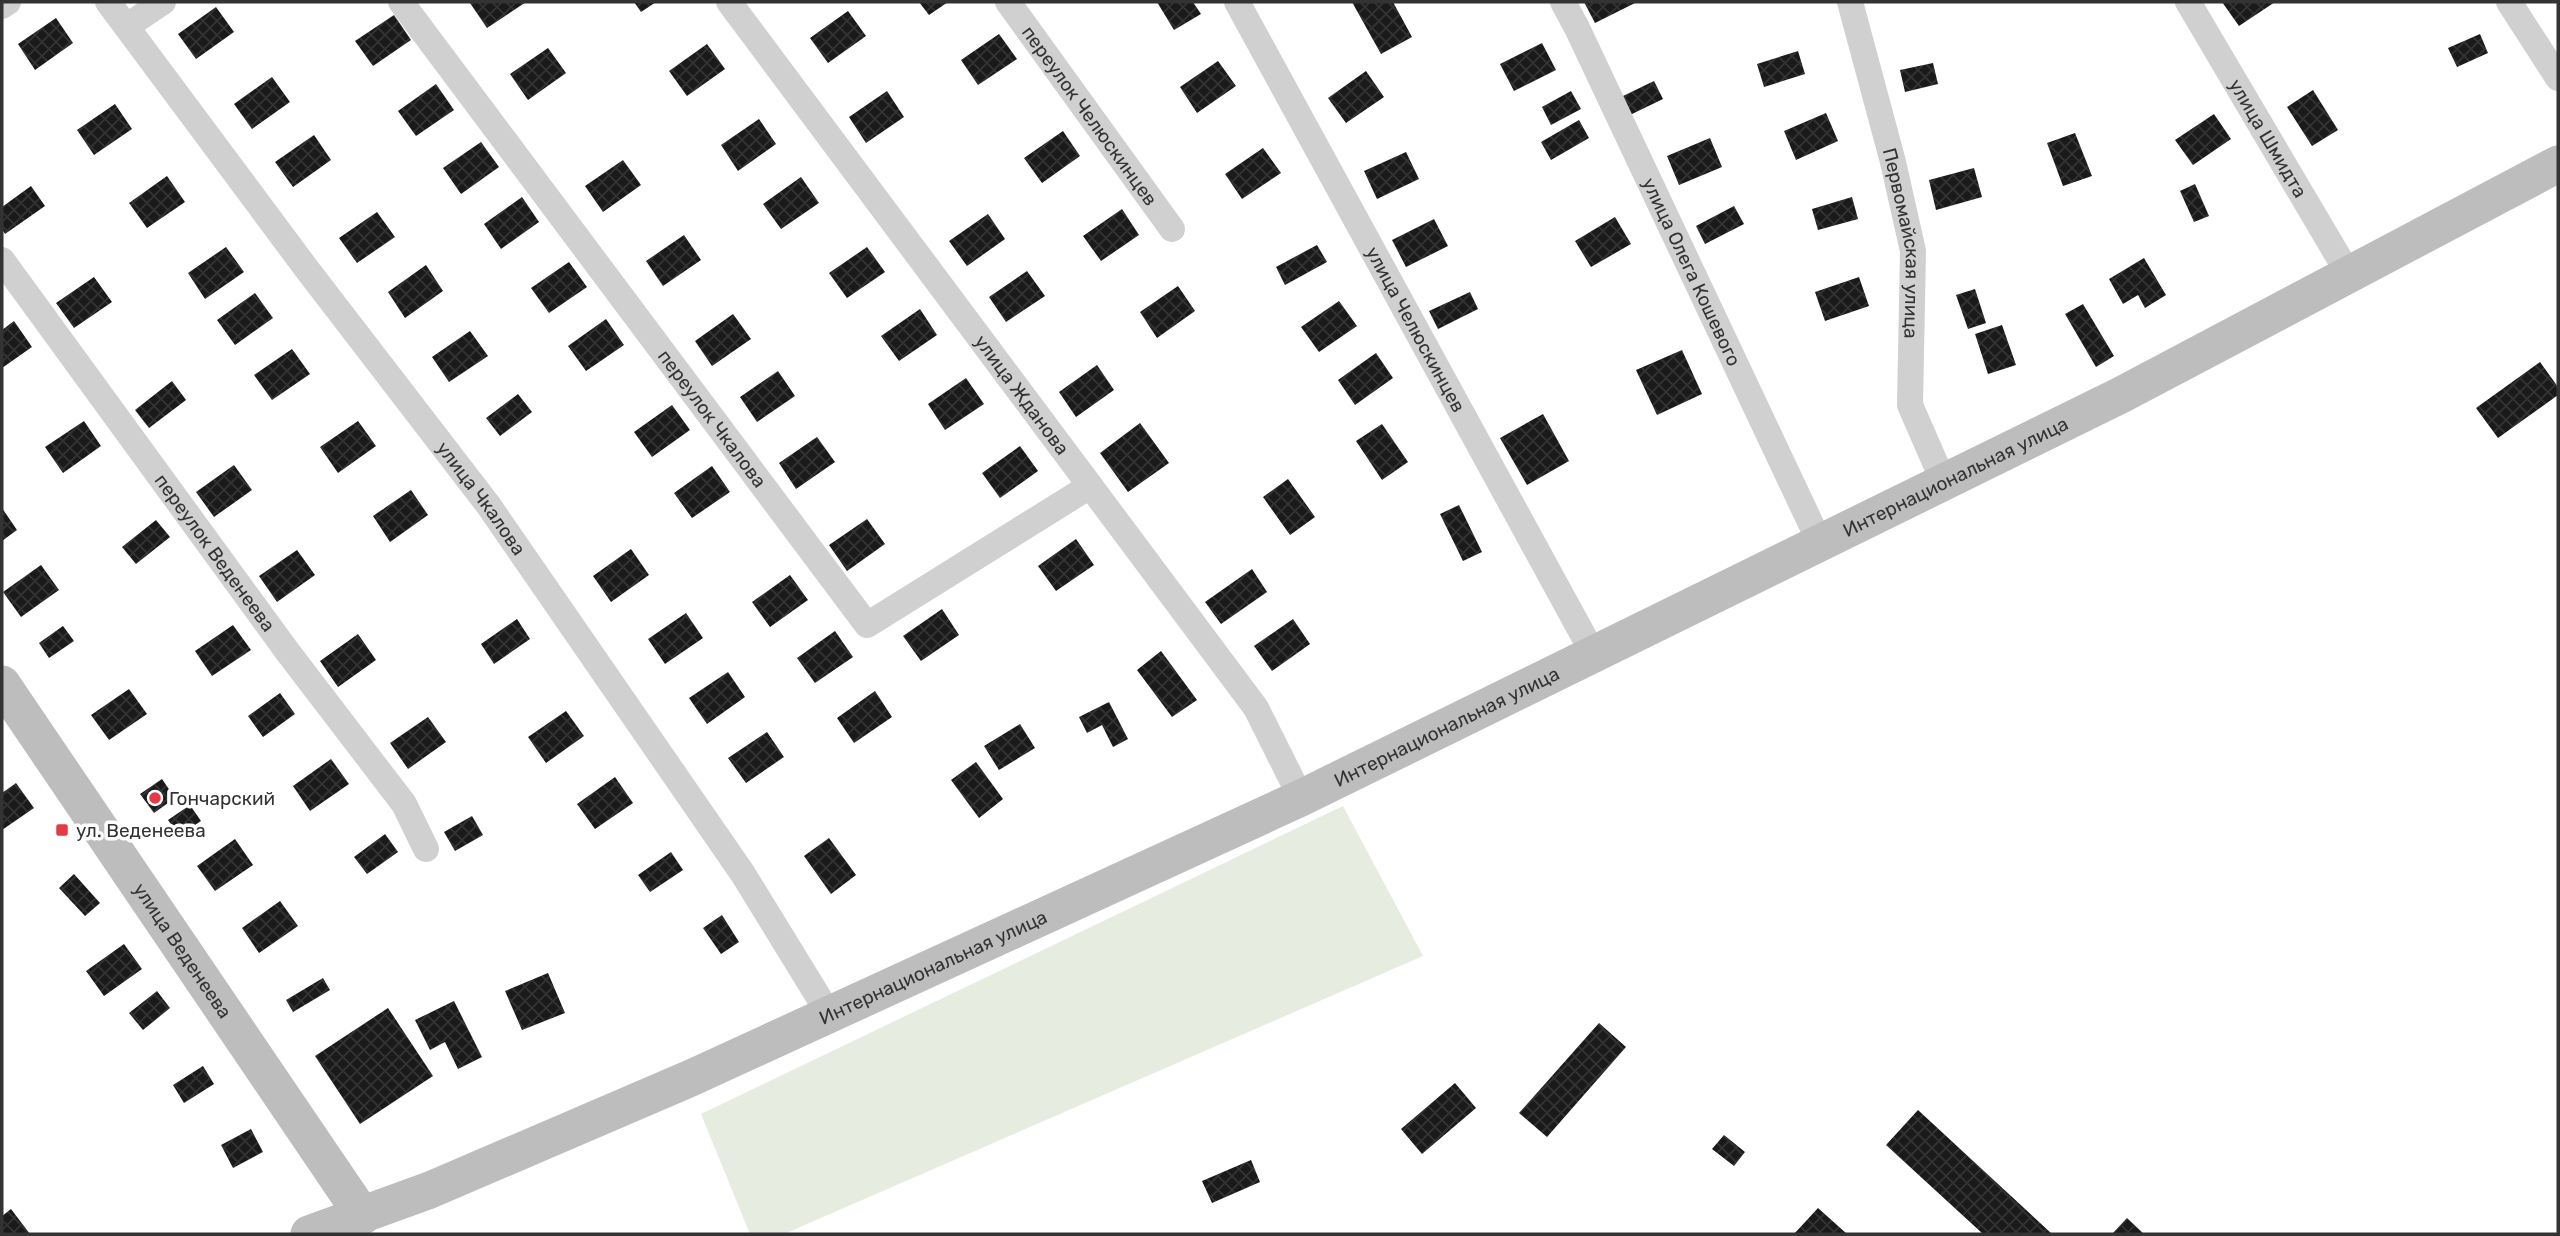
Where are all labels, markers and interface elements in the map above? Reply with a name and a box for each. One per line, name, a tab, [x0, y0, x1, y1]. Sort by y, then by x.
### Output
street label: переулок Челюскинцев	[1017, 21, 1163, 210]
street label: улица Шмидта	[2224, 75, 2312, 201]
street label: Первомайская улица	[1878, 145, 1925, 339]
street label: улица Олега Кошевого	[1638, 174, 1746, 370]
street label: улица Челюскинцев	[1361, 242, 1470, 416]
street label: улица Жданова	[970, 330, 1074, 459]
street label: переулок Чкалова	[653, 345, 771, 492]
street label: Интернациональная улица	[1839, 411, 2072, 541]
street label: улица Чкалова	[432, 437, 531, 559]
street label: переулок Веденеева	[150, 469, 280, 636]
street label: Интернациональная улица	[1330, 661, 1563, 792]
place label: Гончарский	[169, 787, 275, 810]
marker: Гончарский	[147, 790, 163, 806]
place label: ул. Веденеева	[76, 819, 206, 842]
marker: ул. Веденеева	[54, 822, 70, 838]
street label: улица Веденеева	[129, 878, 237, 1023]
street label: Интернациональная улица	[815, 905, 1051, 1029]

